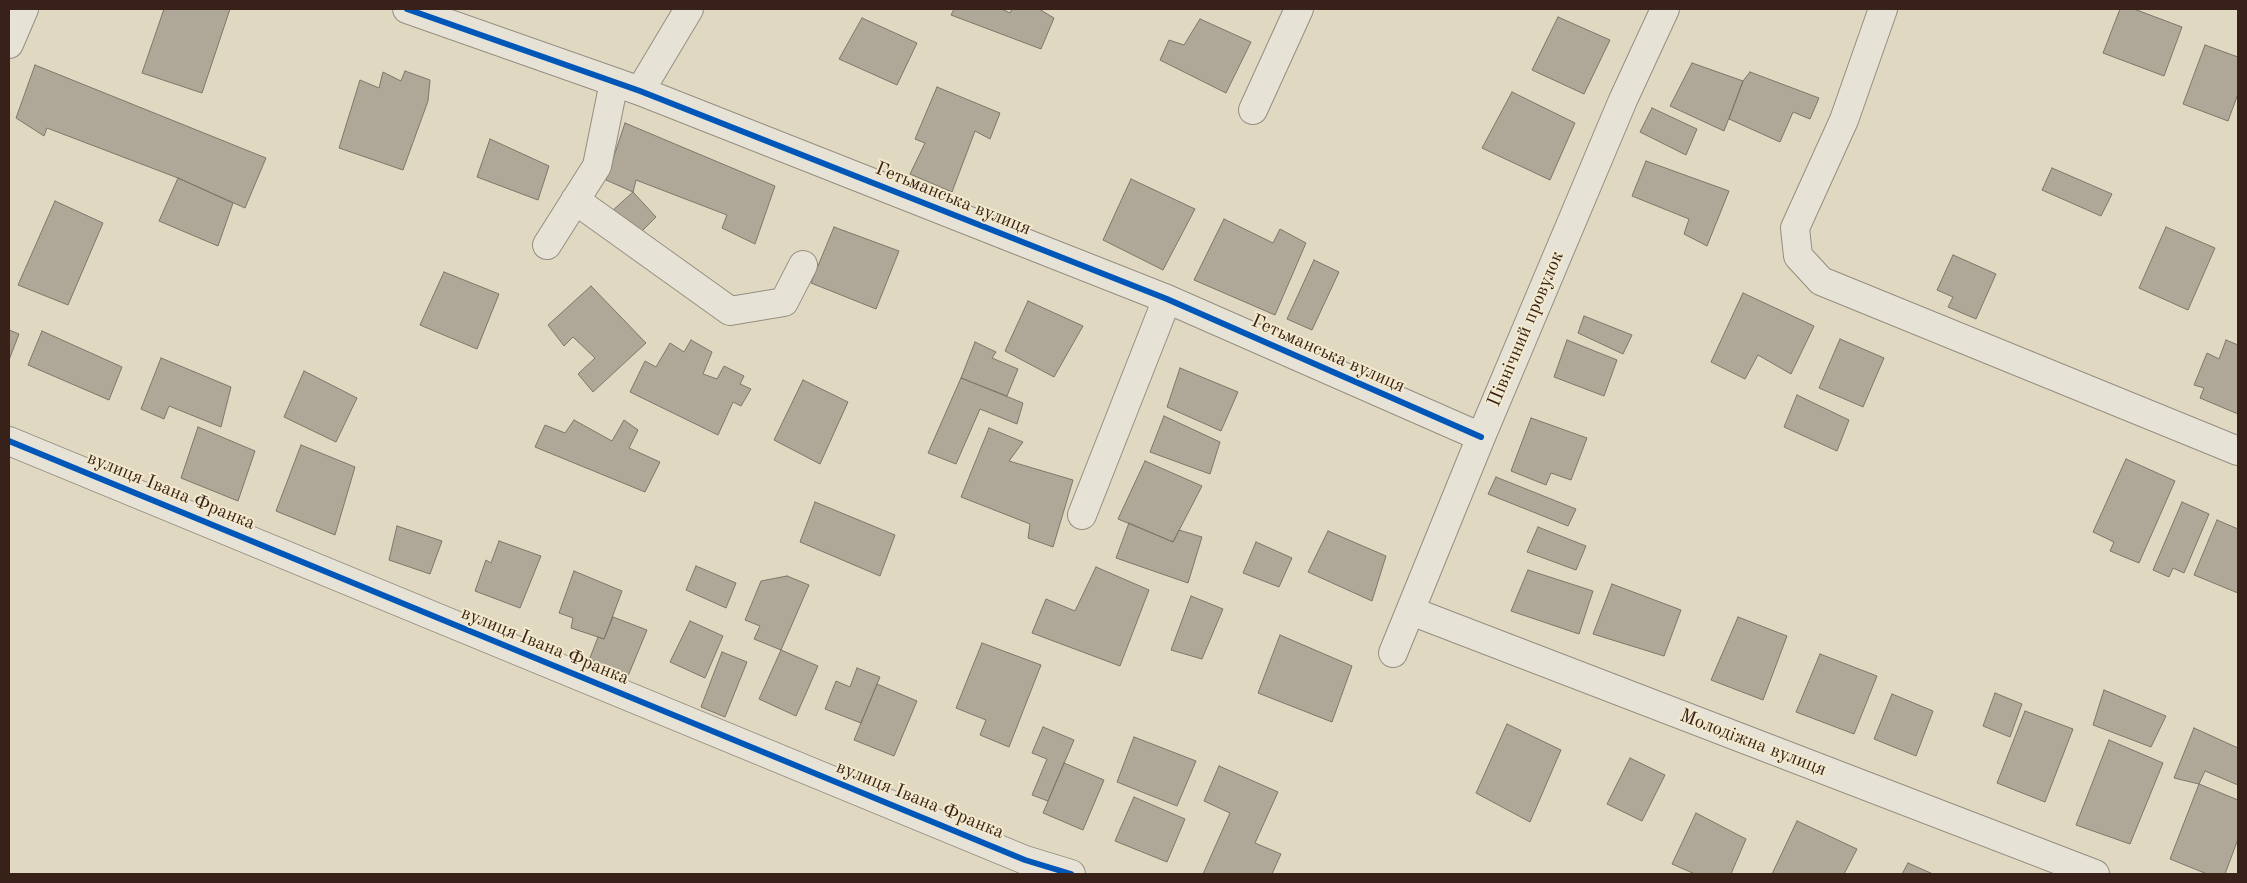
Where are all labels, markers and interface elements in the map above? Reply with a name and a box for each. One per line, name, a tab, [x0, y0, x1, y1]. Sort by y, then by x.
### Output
street label: Гетьманська вулиця	[872, 157, 1034, 241]
street label: Північний провулок	[1483, 248, 1569, 410]
street label: Гетьманська вулиця	[1248, 310, 1408, 398]
street label: вулиця Івана Франка	[84, 447, 258, 535]
street label: вулиця Івана Франка	[458, 602, 632, 690]
street label: Молодіжна вулиця	[1676, 705, 1830, 781]
street label: вулиця Івана Франка	[833, 756, 1007, 844]

